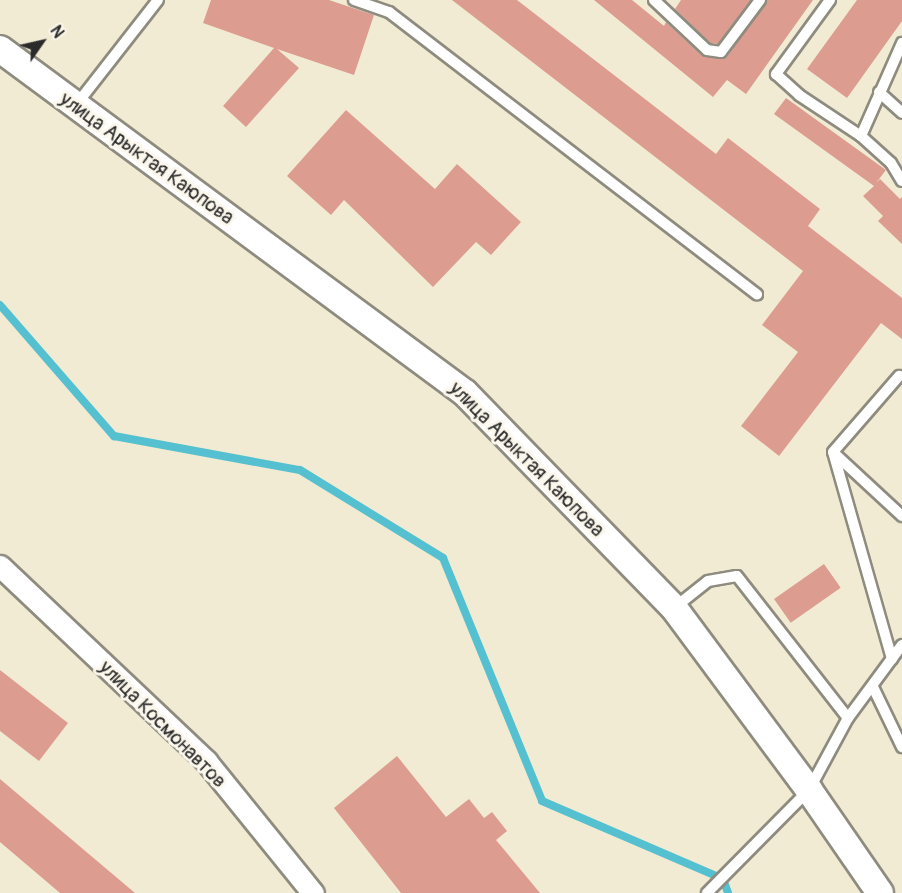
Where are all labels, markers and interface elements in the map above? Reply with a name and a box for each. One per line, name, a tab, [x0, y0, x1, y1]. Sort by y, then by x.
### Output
north arrow	[12, 12, 72, 72]
text: N	[46, 22, 68, 42]
street label: улица Арыктая Каюпова	[55, 87, 239, 229]
street label: улица Арыктая Каюпова	[445, 377, 609, 541]
street label: улица Космонавтов	[94, 655, 232, 793]

